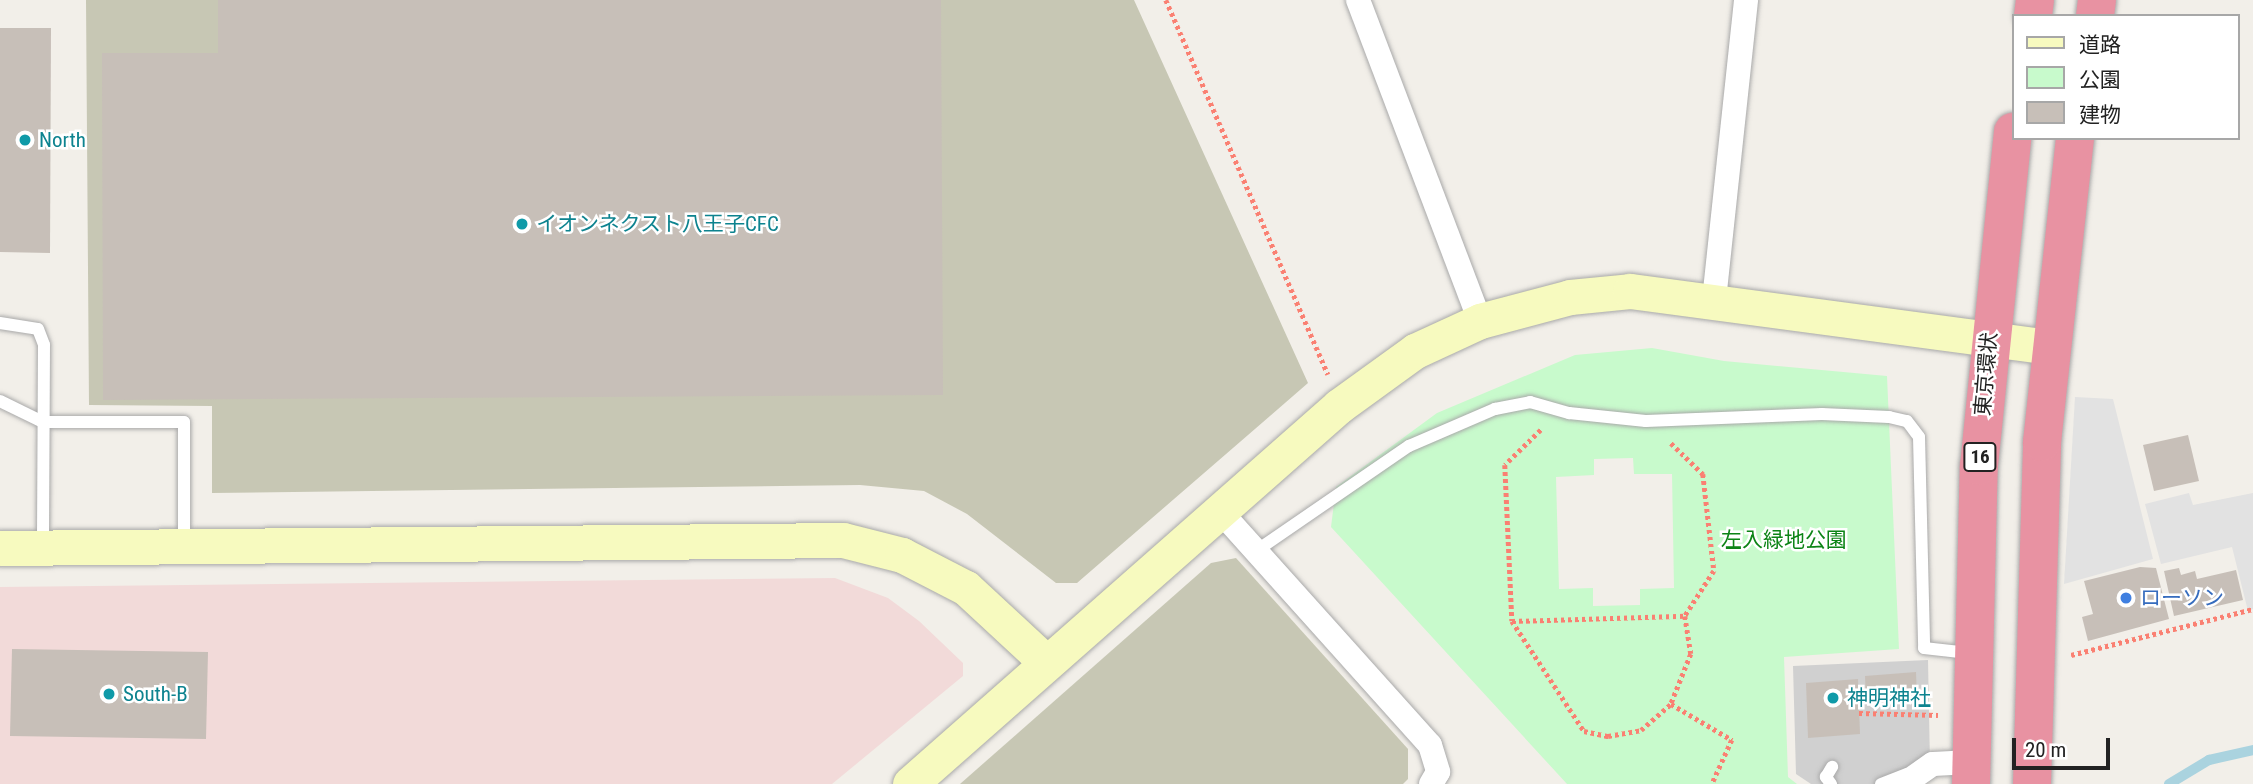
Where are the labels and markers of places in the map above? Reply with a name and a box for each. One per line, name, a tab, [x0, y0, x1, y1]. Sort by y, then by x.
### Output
place label: North	[39, 127, 86, 153]
marker: North	[17, 132, 33, 148]
place label: イオンネクスト八王子CFC	[536, 211, 780, 237]
marker: イオンネクスト八王子CFC	[514, 216, 530, 232]
place label: ローソン	[2140, 585, 2224, 611]
marker: ローソン	[2118, 590, 2134, 606]
place label: South-B	[123, 681, 188, 707]
place label: 神明神社	[1847, 685, 1931, 711]
marker: South-B	[101, 686, 117, 702]
marker: 神明神社	[1825, 690, 1841, 706]

